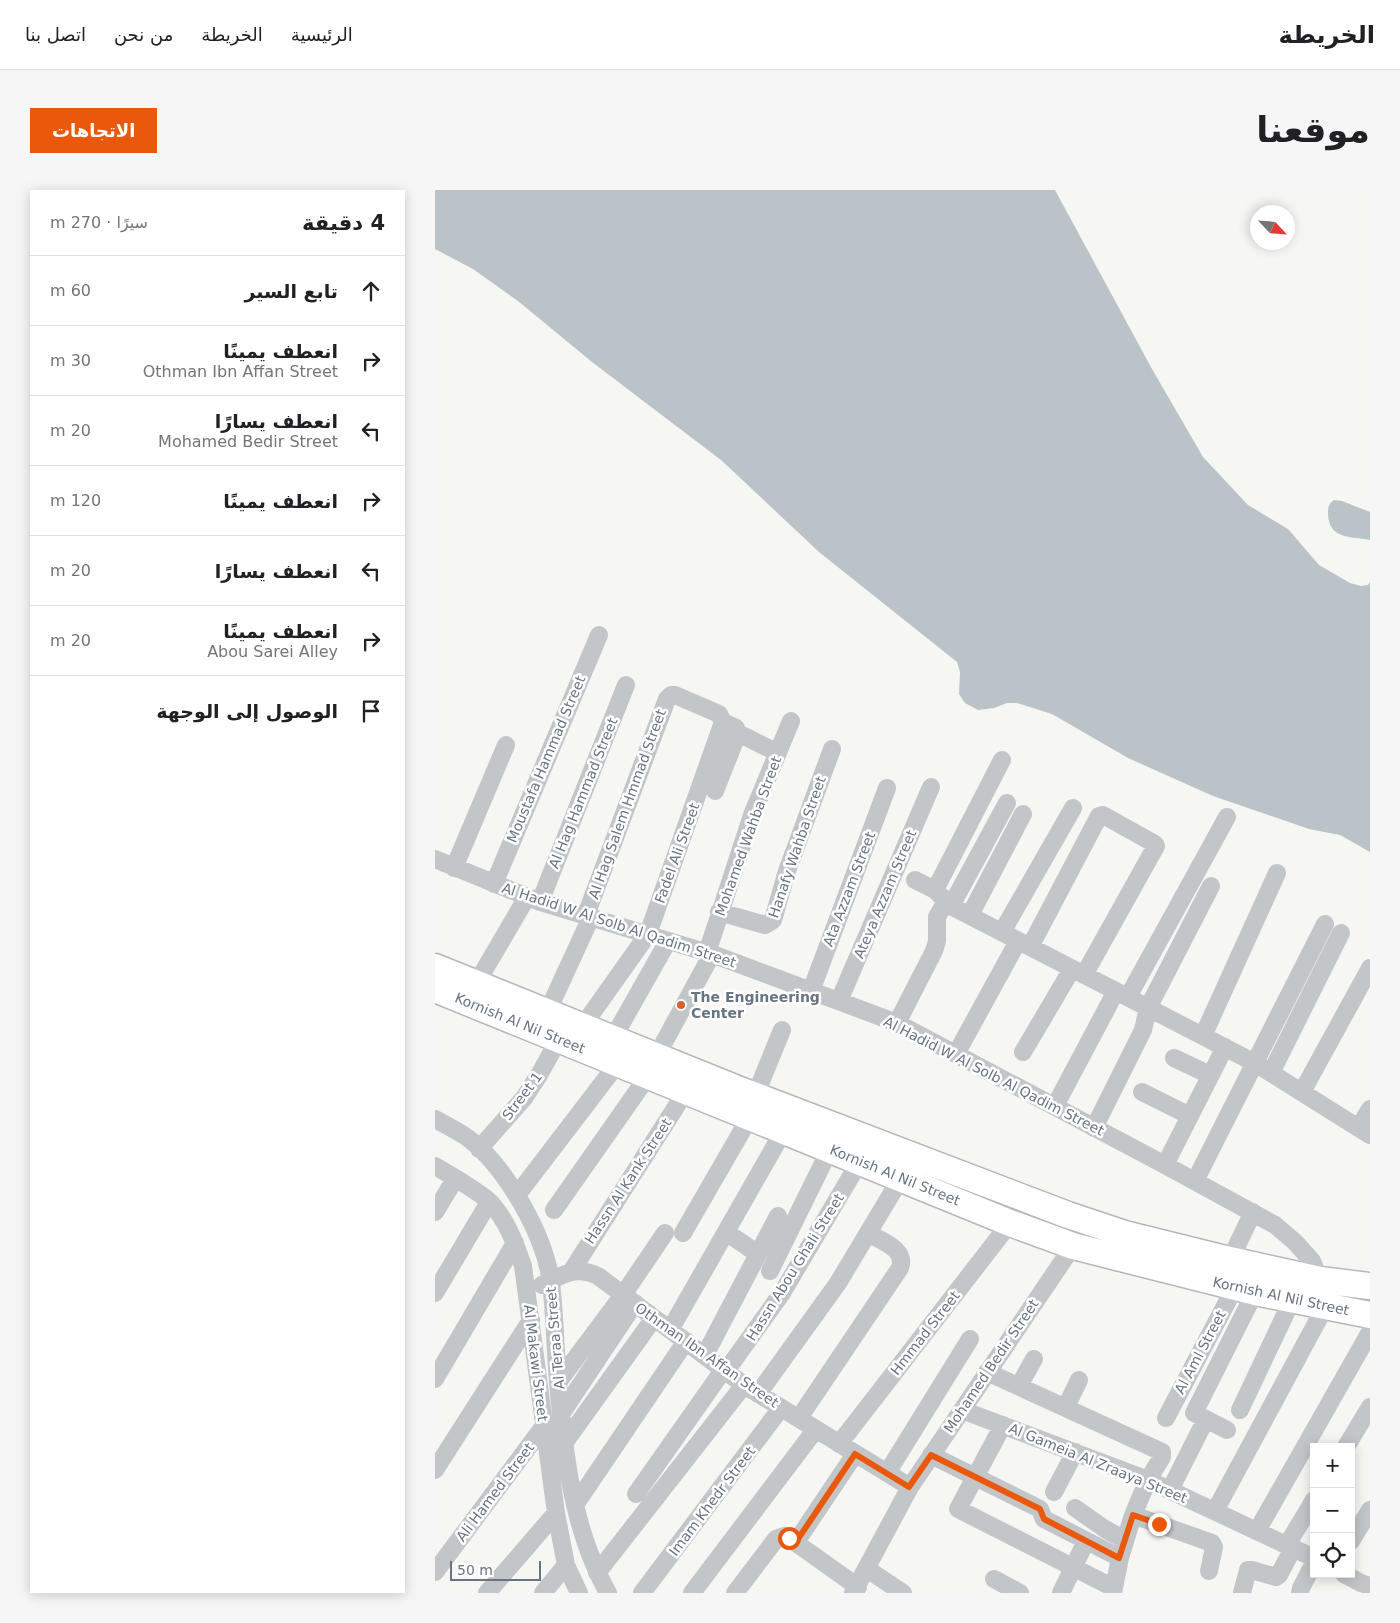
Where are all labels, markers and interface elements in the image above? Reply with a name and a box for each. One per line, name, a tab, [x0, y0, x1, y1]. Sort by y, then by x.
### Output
text: الخريطة	[1279, 21, 1375, 49]
text: اتصل بنا	[25, 24, 86, 45]
text: من نحن	[114, 24, 173, 45]
text: الخريطة	[201, 24, 263, 45]
text: الرئيسية	[291, 24, 353, 45]
button: الاتجاهات	[30, 108, 157, 153]
text: موقعنا	[1256, 110, 1370, 150]
north arrow	[1250, 205, 1295, 250]
text: 4 دقيقة	[302, 211, 385, 235]
text: سيرًا · 270 m	[50, 213, 148, 232]
icon: ahead	[357, 277, 385, 305]
text: تابع السير	[244, 280, 338, 302]
text: 60 m	[50, 281, 91, 300]
text: انعطف يمينًا	[223, 340, 338, 362]
icon: right	[357, 347, 385, 375]
text: 30 m	[50, 351, 91, 370]
text: Othman Ibn Affan Street	[143, 362, 338, 381]
text: انعطف يسارًا	[215, 410, 338, 432]
icon: left	[357, 417, 385, 445]
text: 20 m	[50, 421, 91, 440]
text: Mohamed Bedir Street	[158, 432, 338, 451]
icon: right	[357, 487, 385, 515]
text: انعطف يمينًا	[223, 490, 338, 512]
text: 120 m	[50, 491, 101, 510]
icon: left	[357, 557, 385, 585]
text: انعطف يسارًا	[215, 560, 338, 582]
text: 20 m	[50, 561, 91, 580]
text: انعطف يمينًا	[223, 620, 338, 642]
icon: right	[357, 627, 385, 655]
text: 20 m	[50, 631, 91, 650]
text: Abou Sarei Alley	[207, 642, 338, 661]
street label: Moustafa Hammad Street	[504, 673, 589, 845]
icon: arrive	[357, 697, 385, 725]
text: الوصول إلى الوجهة	[156, 700, 338, 722]
street label: Al Hag Salem Hmmad Street	[585, 707, 669, 901]
street label: Al Hag Hammad Street	[545, 715, 621, 871]
street label: Mohamed Wahba Street	[712, 754, 785, 918]
street label: Hanafy Wahba Street	[765, 774, 829, 920]
street label: Fadel Ali Street	[651, 800, 703, 905]
street label: Ateya Azzam Street	[851, 827, 920, 961]
street label: Ata Azzam Street	[820, 829, 878, 949]
street label: Al Hadid W Al Solb Al Qadim Street	[500, 880, 738, 971]
place label: The Engineering Center	[691, 989, 820, 1021]
street label: Kornish Al Nil Street	[453, 990, 588, 1057]
marker: The Engineering Center	[675, 999, 687, 1011]
street label: Al Hadid W Al Solb Al Qadim Street	[881, 1013, 1107, 1139]
street label: Street 1	[499, 1069, 545, 1123]
street label: Hassn Al Kank Street	[581, 1115, 675, 1247]
street label: Kornish Al Nil Street	[828, 1142, 963, 1209]
street label: Hassn Abou Ghali Street	[743, 1190, 847, 1344]
street label: Kornish Al Nil Street	[1211, 1274, 1351, 1318]
street label: Al Teraa Street	[543, 1286, 567, 1390]
street label: Hmmad Street	[887, 1287, 963, 1378]
street label: Mohamed Bedir Street	[940, 1296, 1042, 1436]
street label: Othman Ibn Affan Street	[632, 1299, 782, 1411]
street label: Al Makawi Street	[521, 1304, 551, 1423]
street label: Al Aml Street	[1171, 1307, 1229, 1396]
street label: Al Gameia Al Zraaya Street	[1007, 1420, 1190, 1506]
street label: Ali Hamed Street	[453, 1439, 538, 1544]
street label: Imam Khedr Street	[666, 1443, 759, 1559]
map controls	[1310, 1443, 1355, 1578]
button: +	[1310, 1443, 1355, 1488]
button: −	[1310, 1488, 1355, 1533]
route end	[1148, 1513, 1171, 1536]
route start	[778, 1527, 801, 1550]
button: locate	[1310, 1533, 1355, 1578]
scale bar	[450, 1558, 541, 1581]
text: 50 m	[457, 1562, 493, 1578]

